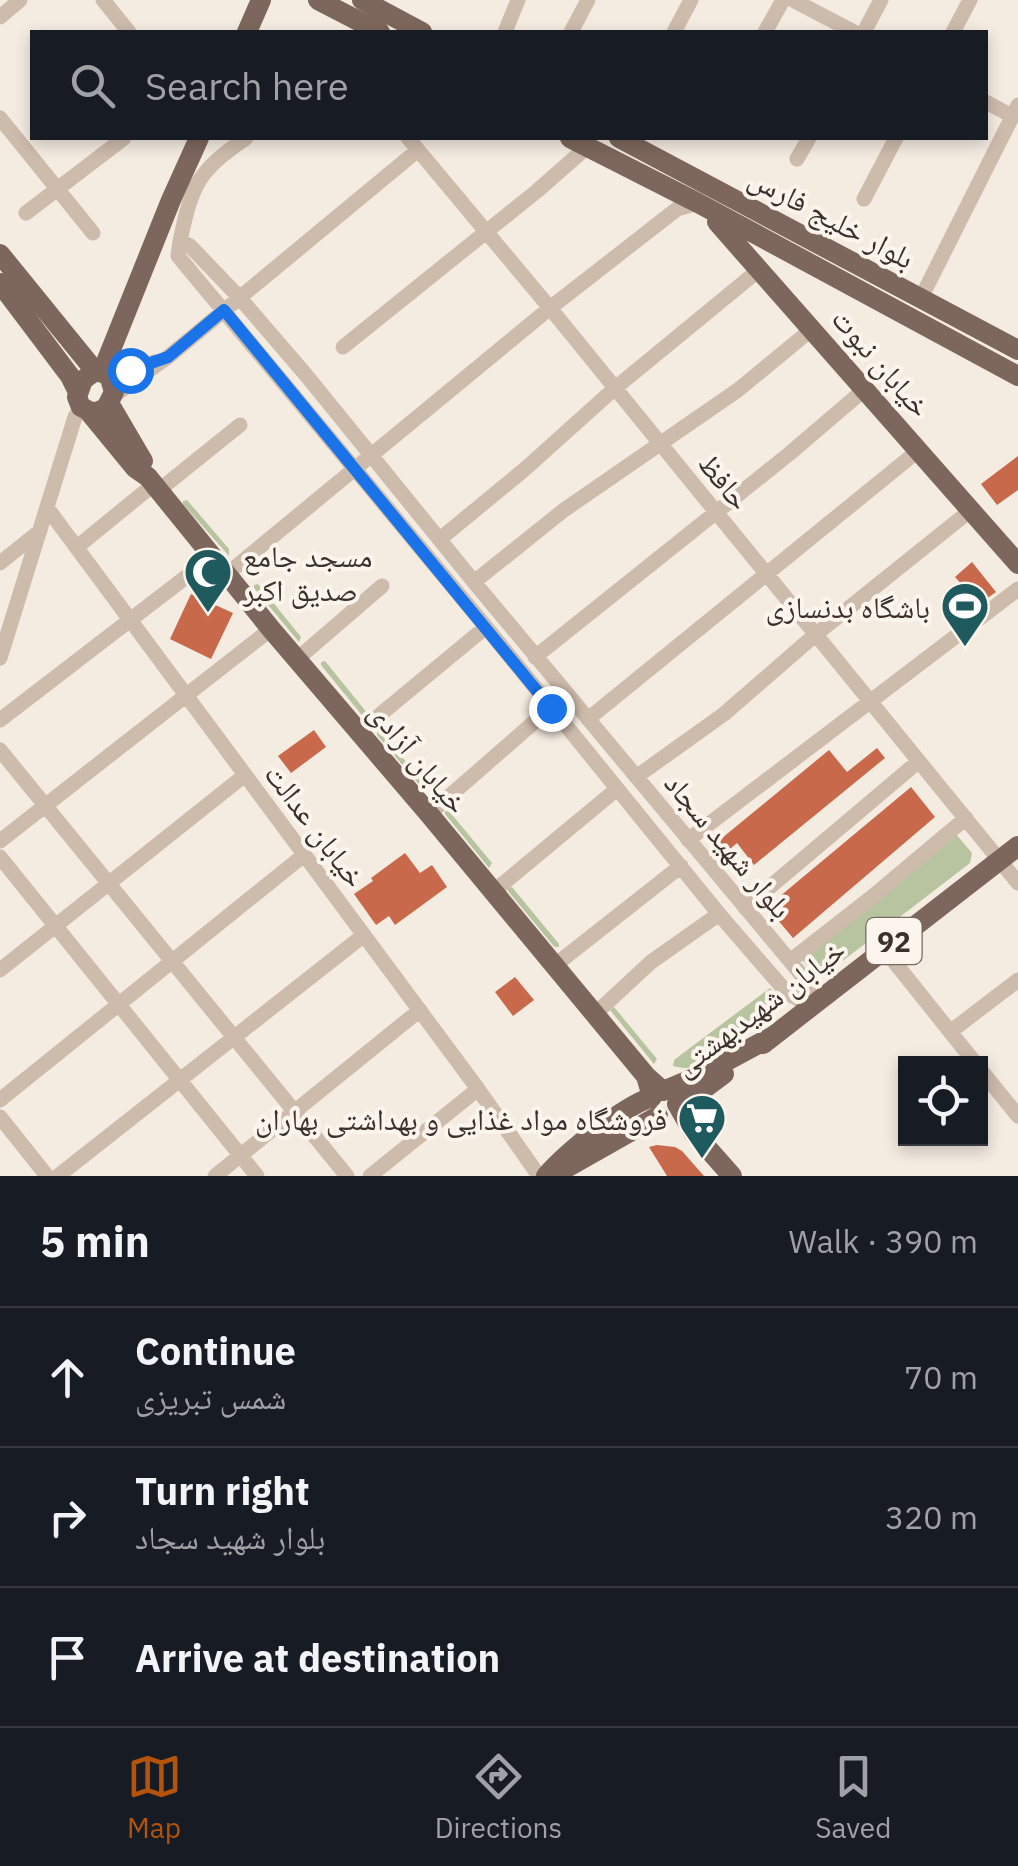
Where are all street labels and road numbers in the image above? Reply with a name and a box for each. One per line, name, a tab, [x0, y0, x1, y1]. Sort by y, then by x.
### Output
street label: بلوار خلیج فارس	[742, 157, 921, 278]
street label: خیابان نبوت	[824, 299, 940, 425]
street label: حافظ	[690, 444, 760, 518]
street label: خیابان آزادی	[361, 693, 477, 821]
street label: خیابان عدالت	[257, 755, 375, 895]
street label: بلوار شهید سجاد	[657, 764, 801, 926]
road number: 92	[866, 918, 922, 964]
street label: خیابان شهیدبهشتی	[665, 930, 853, 1084]

